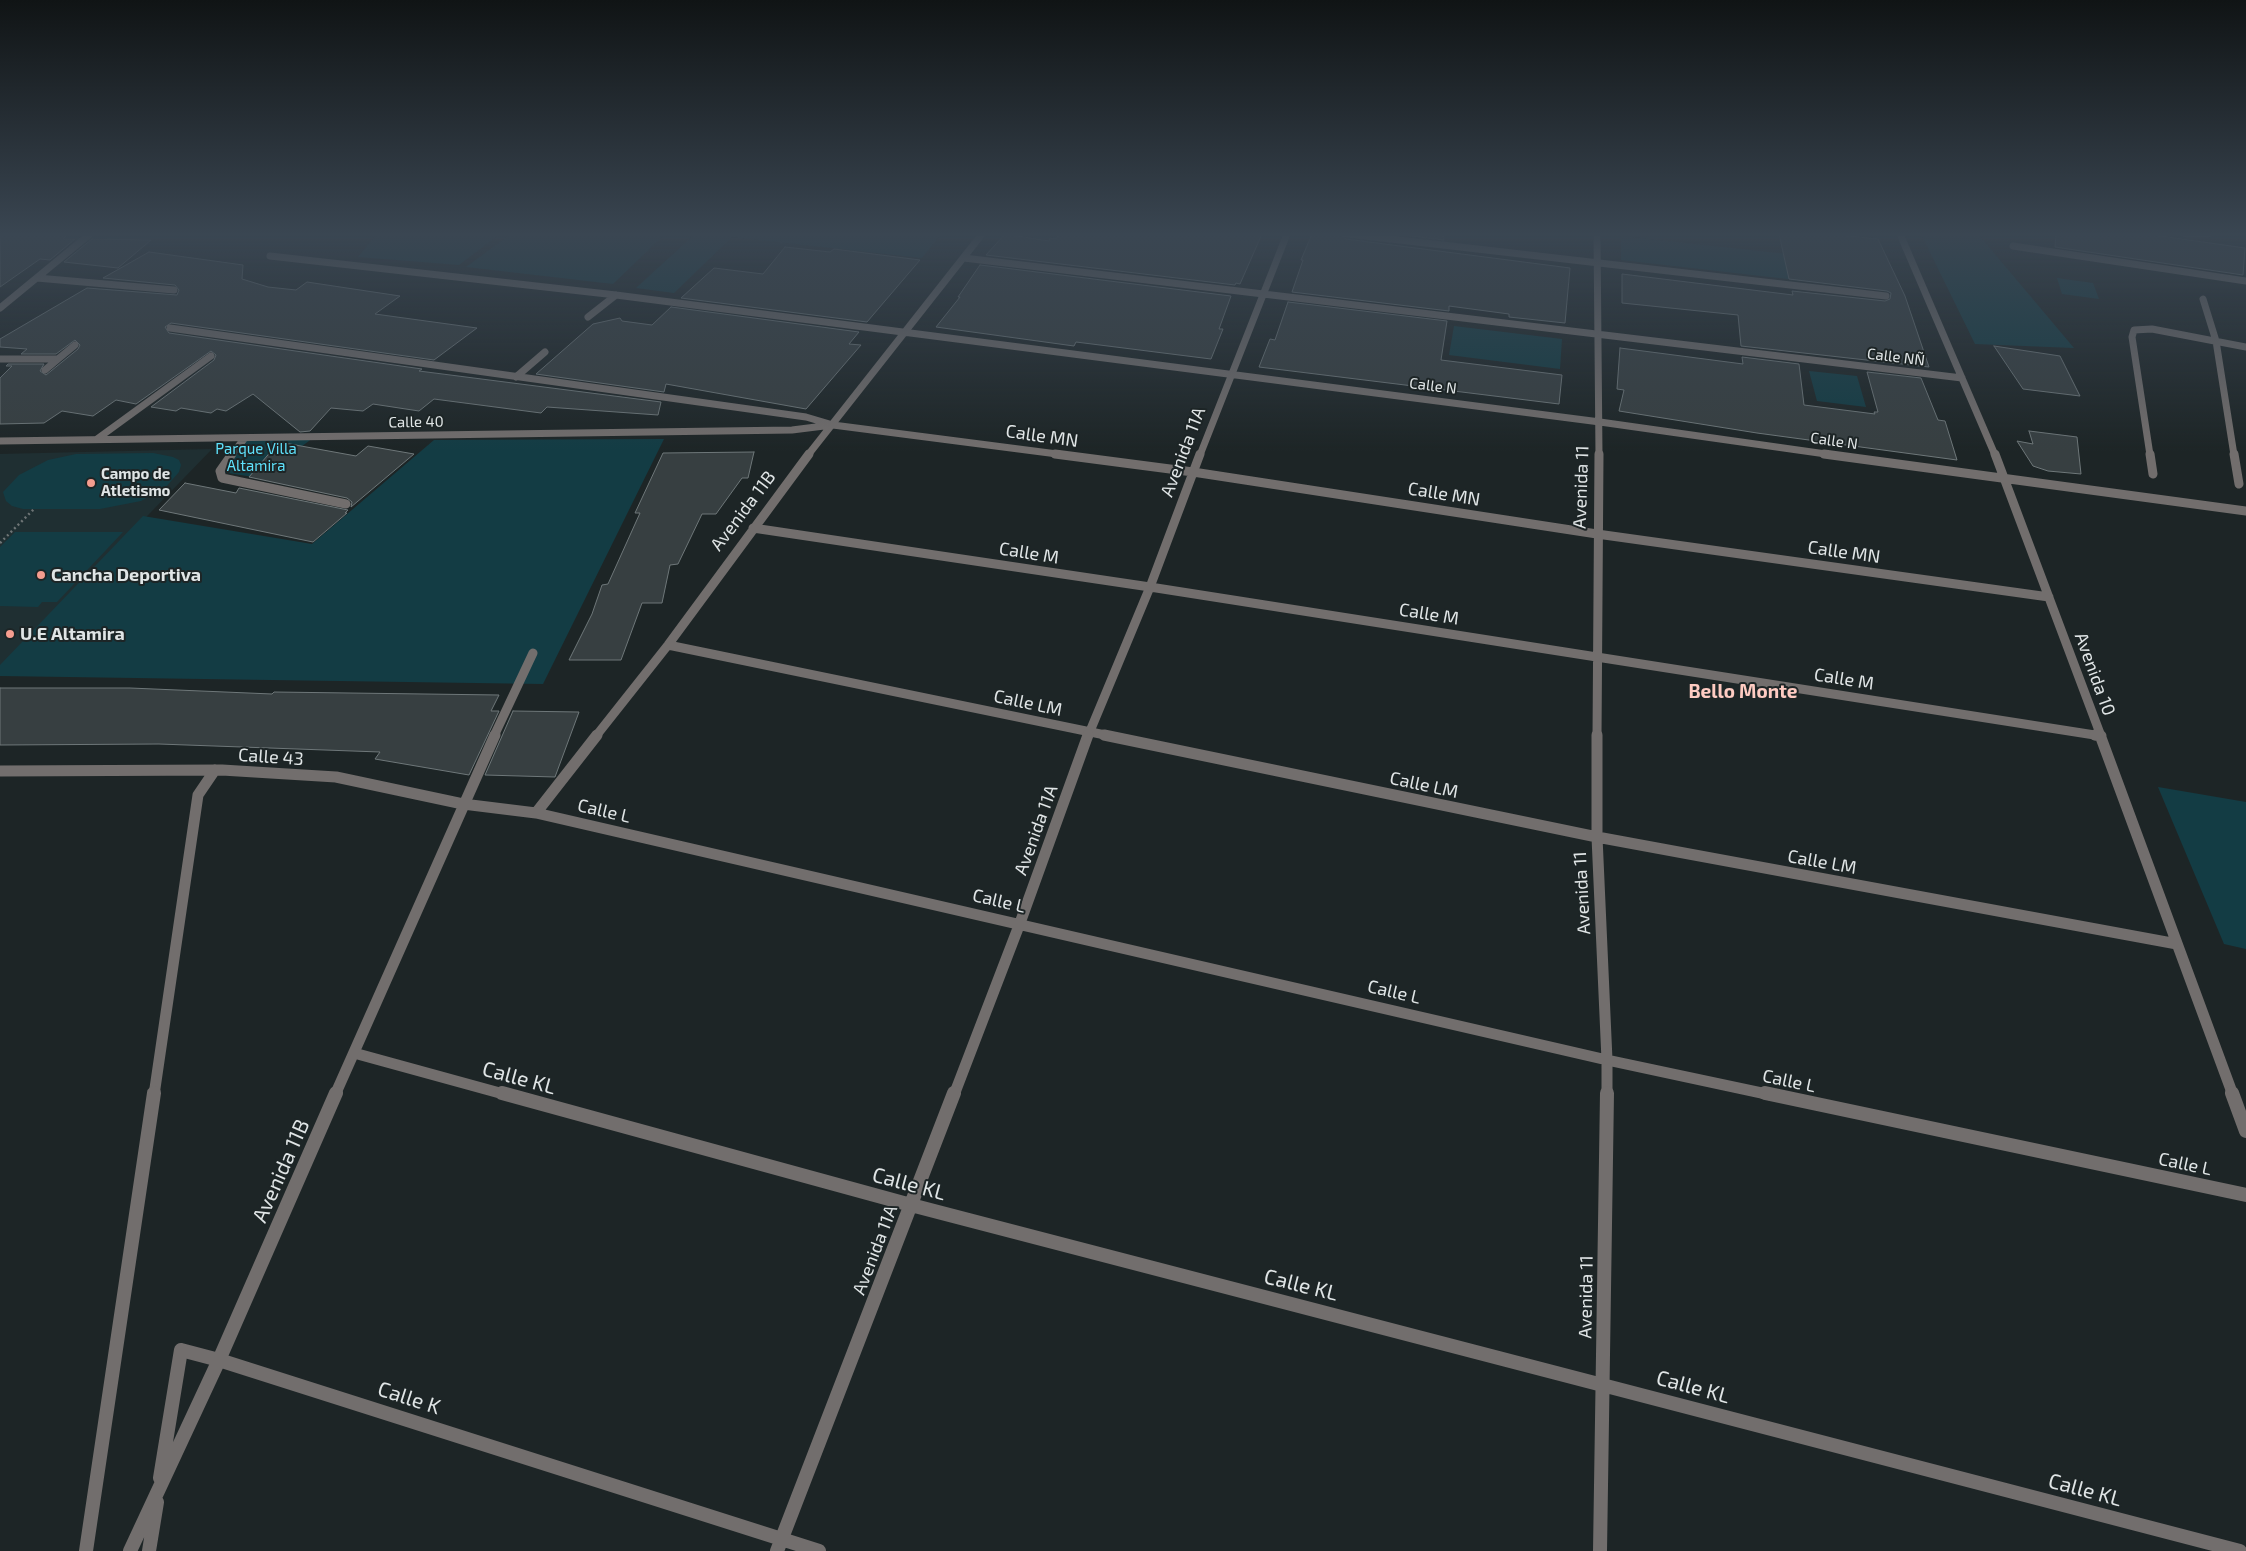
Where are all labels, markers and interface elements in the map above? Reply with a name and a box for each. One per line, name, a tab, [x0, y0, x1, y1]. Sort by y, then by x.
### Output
street label: Calle NÑ	[1866, 345, 1926, 369]
street label: Calle N	[1408, 374, 1458, 398]
street label: Avenida 11A	[1156, 404, 1210, 500]
street label: Calle 40	[388, 413, 444, 431]
street label: Calle MN	[1004, 420, 1080, 452]
street label: Calle N	[1809, 429, 1859, 453]
park label: Parque Villa Altamira	[215, 440, 297, 475]
street label: Avenida 11	[1569, 445, 1593, 529]
place label: Campo de Atletismo	[101, 465, 170, 500]
street label: Avenida 11B	[706, 467, 780, 555]
marker: Campo de Atletismo	[85, 477, 97, 489]
street label: Calle MN	[1406, 478, 1482, 510]
street label: Calle MN	[1806, 536, 1882, 568]
street label: Calle M	[998, 538, 1060, 568]
place label: Cancha Deportiva	[51, 564, 201, 586]
marker: Cancha Deportiva	[35, 569, 47, 581]
street label: Calle M	[1398, 599, 1460, 629]
place label: U.E Altamira	[20, 623, 125, 645]
marker: U.E Altamira	[4, 628, 16, 640]
street label: Avenida 10	[2070, 629, 2120, 719]
street label: Calle M	[1813, 664, 1875, 694]
district label: Bello Monte	[1688, 681, 1798, 703]
street label: Calle LM	[992, 685, 1064, 721]
street label: Calle 43	[238, 744, 304, 770]
street label: Calle LM	[1388, 767, 1460, 803]
street label: Avenida 11A	[1010, 782, 1062, 878]
street label: Calle L	[575, 794, 633, 828]
street label: Calle LM	[1786, 845, 1858, 879]
street label: Avenida 11	[1569, 851, 1595, 935]
street label: Calle L	[970, 884, 1028, 918]
street label: Calle L	[1365, 975, 1423, 1009]
street label: Calle KL	[479, 1056, 559, 1100]
street label: Calle L	[1760, 1065, 1818, 1097]
street label: Avenida 11B	[247, 1115, 315, 1227]
street label: Calle L	[2156, 1148, 2214, 1180]
street label: Calle KL	[869, 1162, 949, 1206]
street label: Avenida 11A	[848, 1202, 902, 1298]
street label: Avenida 11	[1574, 1255, 1598, 1339]
street label: Calle KL	[1261, 1264, 1341, 1306]
street label: Calle KL	[1653, 1365, 1733, 1409]
street label: Calle K	[375, 1376, 443, 1420]
street label: Calle KL	[2045, 1468, 2125, 1512]

